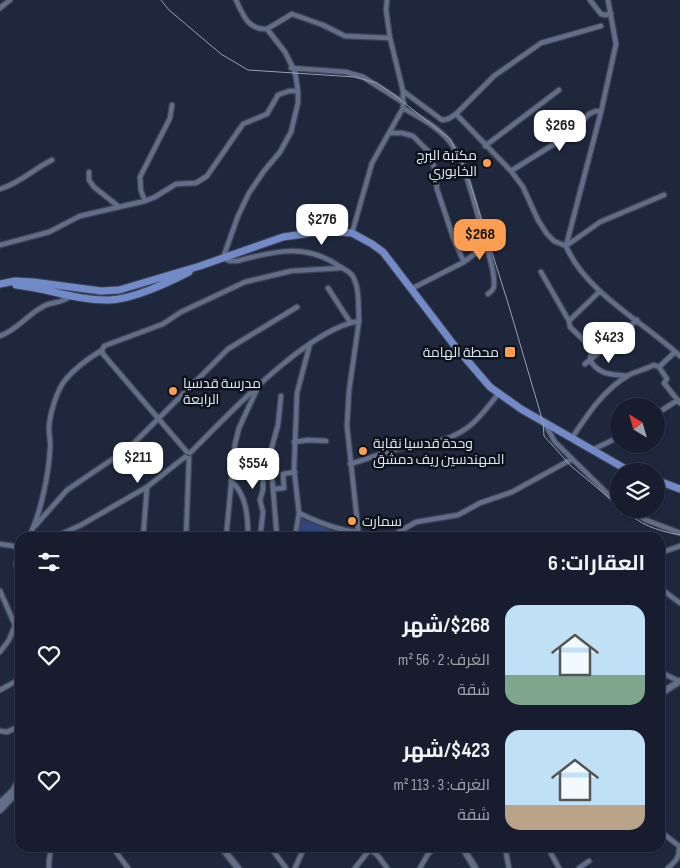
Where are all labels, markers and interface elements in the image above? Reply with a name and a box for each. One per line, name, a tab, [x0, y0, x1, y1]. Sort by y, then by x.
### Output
pin: $269	[530, 110, 590, 152]
text: $269	[545, 116, 575, 135]
place label: مكتبة البرج الخابوري	[416, 147, 477, 183]
marker: مكتبة البرج الخابوري	[481, 157, 493, 169]
pin: $276	[292, 204, 352, 246]
text: $276	[307, 210, 337, 229]
pin: $268	[450, 218, 510, 261]
text: $268	[465, 225, 495, 244]
pin: $423	[579, 322, 639, 364]
text: $423	[594, 328, 624, 347]
place label: محطة الهامة	[423, 344, 499, 361]
marker: محطة الهامة	[503, 345, 517, 359]
place label: مدرسة قدسيا الرابعة	[183, 375, 261, 408]
marker: مدرسة قدسيا الرابعة	[167, 385, 179, 397]
north arrow	[610, 398, 665, 452]
map controls	[610, 398, 665, 518]
place label: وحدة قدسيا نقابة المهندسين ريف دمشق	[373, 435, 504, 468]
pin: $211	[108, 442, 168, 484]
marker: وحدة قدسيا نقابة المهندسين ريف دمشق	[357, 445, 369, 457]
text: $211	[124, 448, 152, 467]
pin: $554	[223, 448, 283, 490]
text: $554	[238, 454, 268, 473]
button: layers	[610, 463, 665, 518]
place label: سمارت	[362, 513, 402, 530]
marker: سمارت	[346, 515, 358, 527]
icon: filters	[35, 548, 63, 576]
text: العقارات: 6	[548, 551, 645, 576]
text: $268/شهر	[402, 613, 490, 638]
icon: home	[545, 625, 605, 685]
icon: heart	[35, 641, 63, 669]
text: الغرف: 2 · 56 m²	[398, 651, 490, 670]
text: شقة	[457, 681, 490, 700]
text: $423/شهر	[403, 738, 490, 763]
icon: home	[545, 750, 605, 810]
icon: heart	[35, 766, 63, 794]
text: الغرف: 3 · 113 m²	[394, 776, 490, 795]
text: شقة	[457, 806, 490, 825]

